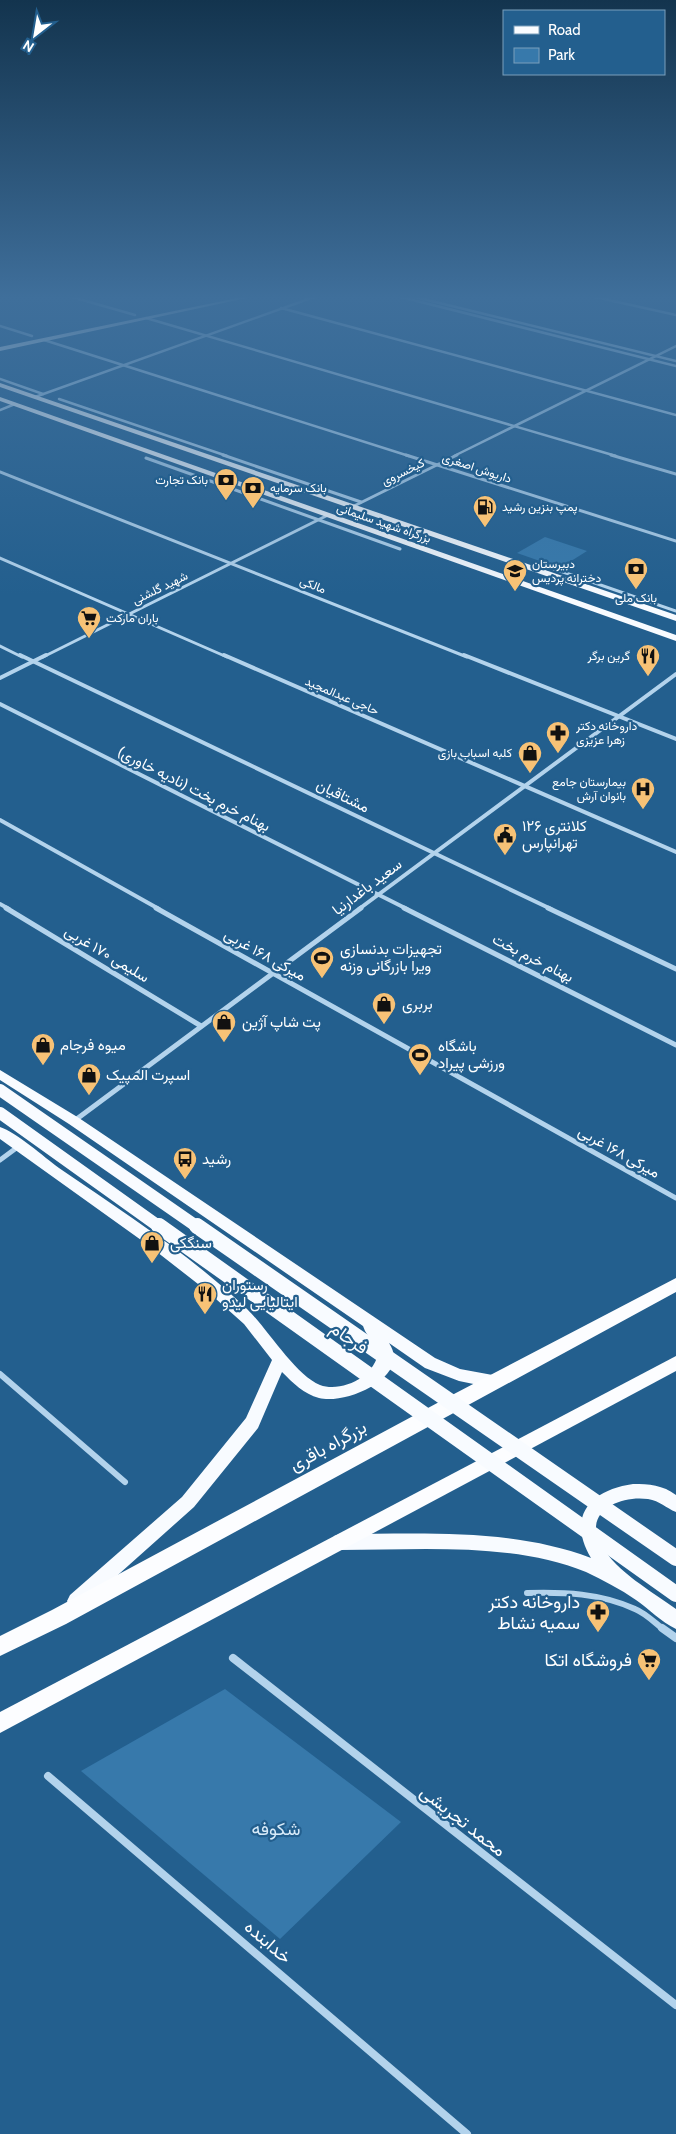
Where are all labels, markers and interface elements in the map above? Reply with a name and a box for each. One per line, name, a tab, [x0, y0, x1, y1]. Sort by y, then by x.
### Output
north arrow	[10, 10, 60, 60]
legend	[503, 10, 666, 75]
text: Road	[548, 21, 581, 39]
text: N	[19, 36, 37, 56]
text: Park	[548, 46, 575, 64]
street label: داریوش اصغری	[440, 449, 514, 487]
street label: کیخسروی	[379, 455, 427, 489]
bank icon: بانک تجارت	[213, 467, 239, 501]
place label: بانک تجارت	[155, 472, 208, 488]
bank icon: بانک سرمایه	[240, 475, 266, 509]
place label: بانک سرمایه	[270, 480, 327, 496]
fuel station icon: پمپ بنزین رشید	[472, 494, 498, 528]
street label: بزرگراه شهید سلیمانی	[335, 499, 433, 547]
place label: پمپ بنزین رشید	[502, 499, 578, 515]
place label: دبیرستان دخترانه پردیس	[532, 556, 601, 586]
bank icon: بانک ملی	[623, 556, 649, 590]
school or university icon: دبیرستان دخترانه پردیس	[502, 558, 528, 592]
street label: شهید گلشنی	[130, 568, 190, 608]
street label: مالکی	[298, 573, 328, 597]
place label: بانک ملی	[615, 590, 657, 606]
supermarket icon: باران مارکت	[76, 605, 102, 639]
place label: باران مارکت	[106, 610, 159, 626]
restaurant icon: گرین برگر	[635, 643, 661, 677]
place label: گرین برگر	[587, 648, 630, 664]
street label: حاجی عبدالمجید	[303, 673, 381, 719]
place label: داروخانه دکتر زهرا عزیزی	[575, 718, 637, 748]
pharmacy icon: داروخانه دکتر زهرا عزیزی	[545, 720, 571, 754]
shop icon: کلبه اسباب بازی	[517, 740, 543, 774]
street label: بهنام خرم بخت (نادیه خاوری)	[114, 743, 273, 836]
place label: کلبه اسباب بازی	[438, 745, 512, 761]
place label: بیمارستان جامع بانوان آرش	[552, 774, 626, 804]
street label: مشتاقیان	[314, 775, 372, 817]
hospital icon: بیمارستان جامع بانوان آرش	[630, 776, 656, 810]
place label: کلانتری ۱۲۶ تهرانپارس	[522, 817, 587, 853]
public building icon: کلانتری ۱۲۶ تهرانپارس	[492, 822, 518, 856]
street label: سعید باغدارنیا	[329, 855, 406, 919]
street label: سلیمی ۱۷۰ غربی	[61, 922, 153, 987]
street label: میرکی ۱۶۸ غربی	[220, 925, 309, 986]
street label: بهنام خرم بخت	[489, 930, 577, 987]
place label: تجهیزات بدنسازی ویرا بازرگانی وزنه	[340, 940, 442, 976]
sports icon: تجهیزات بدنسازی ویرا بازرگانی وزنه	[309, 945, 335, 979]
shop icon: بربری	[371, 991, 397, 1025]
place label: بربری	[402, 995, 433, 1014]
shop icon: پت شاپ آژین	[211, 1009, 237, 1043]
place label: پت شاپ آژین	[242, 1013, 321, 1032]
shop icon: میوه فرجام	[30, 1032, 56, 1066]
place label: میوه فرجام	[60, 1036, 126, 1055]
place label: باشگاه ورزشی پیراد	[438, 1037, 505, 1073]
sports icon: باشگاه ورزشی پیراد	[407, 1042, 433, 1076]
shop icon: اسپرت المپیک	[76, 1062, 102, 1096]
place label: اسپرت المپیک	[106, 1066, 190, 1085]
street label: میرکی ۱۶۸ غربی	[574, 1122, 663, 1183]
bus stop icon: رشید	[172, 1146, 198, 1180]
place label: رشید	[202, 1150, 231, 1168]
shop icon: سنگکی	[139, 1230, 165, 1264]
place label: سنگکی	[170, 1234, 212, 1253]
place label: رستوران ایتالیایی لیدو	[222, 1276, 298, 1312]
restaurant icon: رستوران ایتالیایی لیدو	[192, 1281, 218, 1315]
street label: فرجام	[325, 1317, 372, 1360]
street label: بزرگراه باقری	[286, 1416, 370, 1476]
place label: داروخانه دکتر سمیه نشاط	[487, 1591, 580, 1634]
pharmacy icon: داروخانه دکتر سمیه نشاط	[585, 1599, 611, 1633]
supermarket icon: فروشگاه اتکا	[636, 1647, 662, 1681]
place label: فروشگاه اتکا	[545, 1649, 632, 1671]
street label: محمد تجریشی	[416, 1781, 510, 1861]
park label: شکوفه	[252, 1818, 300, 1840]
street label: خدابنده	[240, 1916, 296, 1968]

